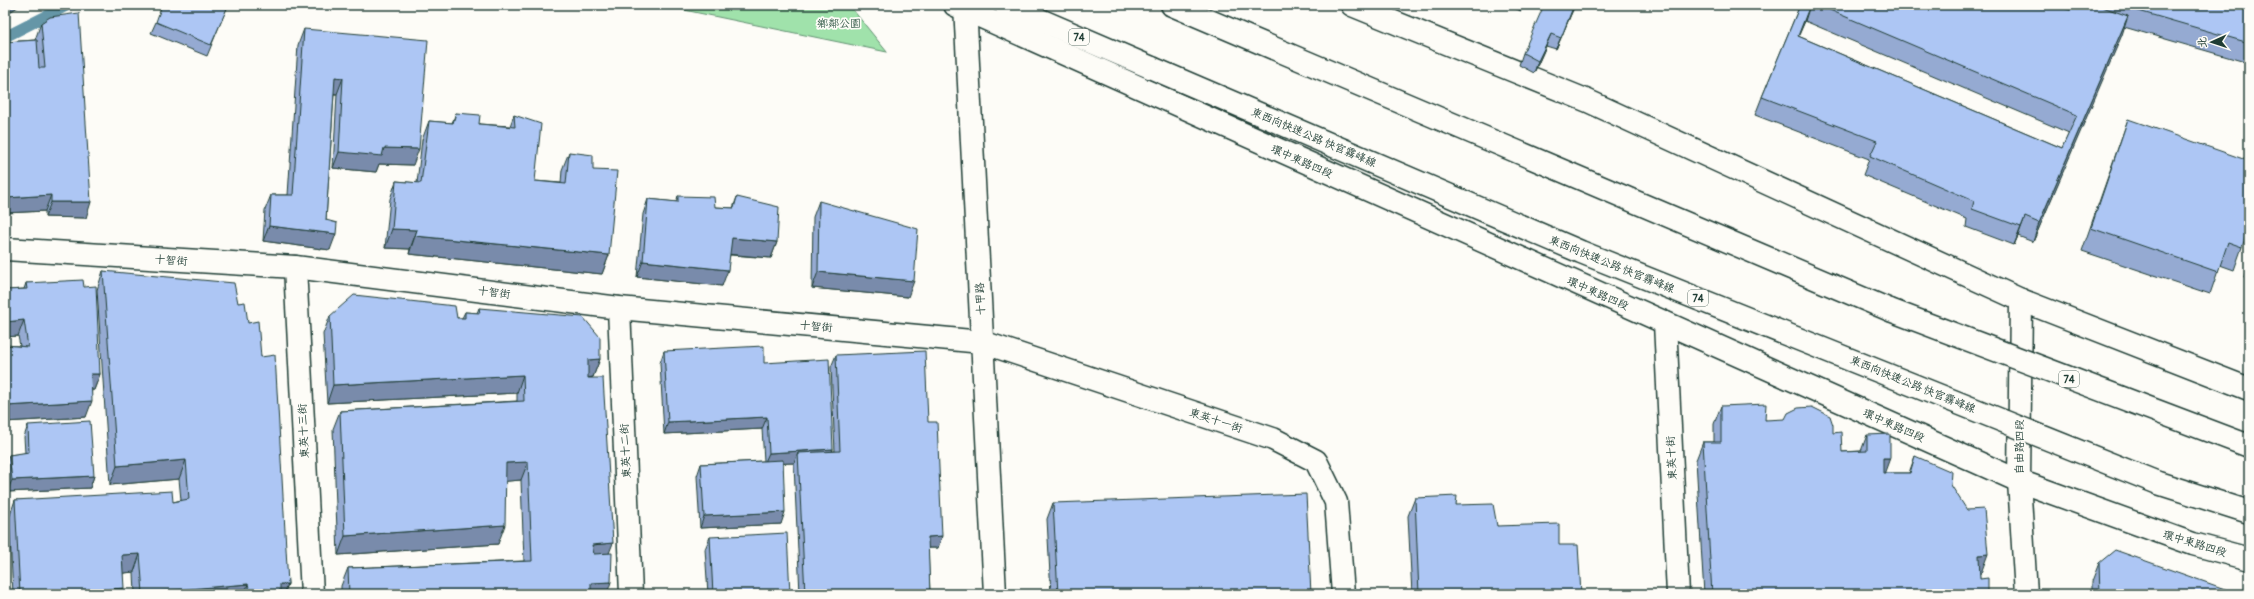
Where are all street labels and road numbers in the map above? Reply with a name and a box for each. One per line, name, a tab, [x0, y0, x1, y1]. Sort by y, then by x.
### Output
road number: 74	[1069, 29, 1089, 45]
street label: 東西向快速公路 快官霧峰線	[1249, 105, 1378, 170]
street label: 環中東路四段	[1269, 142, 1335, 181]
street label: 東西向快速公路 快官霧峰線	[1547, 233, 1677, 296]
street label: 十智街	[154, 253, 189, 268]
street label: 環中東路四段	[1565, 274, 1631, 313]
street label: 十甲路	[973, 282, 988, 316]
street label: 十智街	[477, 284, 512, 301]
road number: 74	[1688, 290, 1708, 306]
street label: 十智街	[799, 319, 834, 334]
street label: 東西向快速公路 快官霧峰線	[1848, 353, 1978, 416]
road number: 74	[2059, 371, 2079, 387]
street label: 東英十三街	[296, 402, 311, 459]
street label: 東英十一街	[1188, 406, 1245, 435]
street label: 環中東路四段	[1861, 406, 1927, 445]
street label: 自由路四段	[2013, 420, 2026, 475]
street label: 東英十二街	[618, 422, 633, 479]
street label: 東英十街	[1664, 435, 1679, 480]
street label: 環中東路四段	[2161, 528, 2228, 559]

